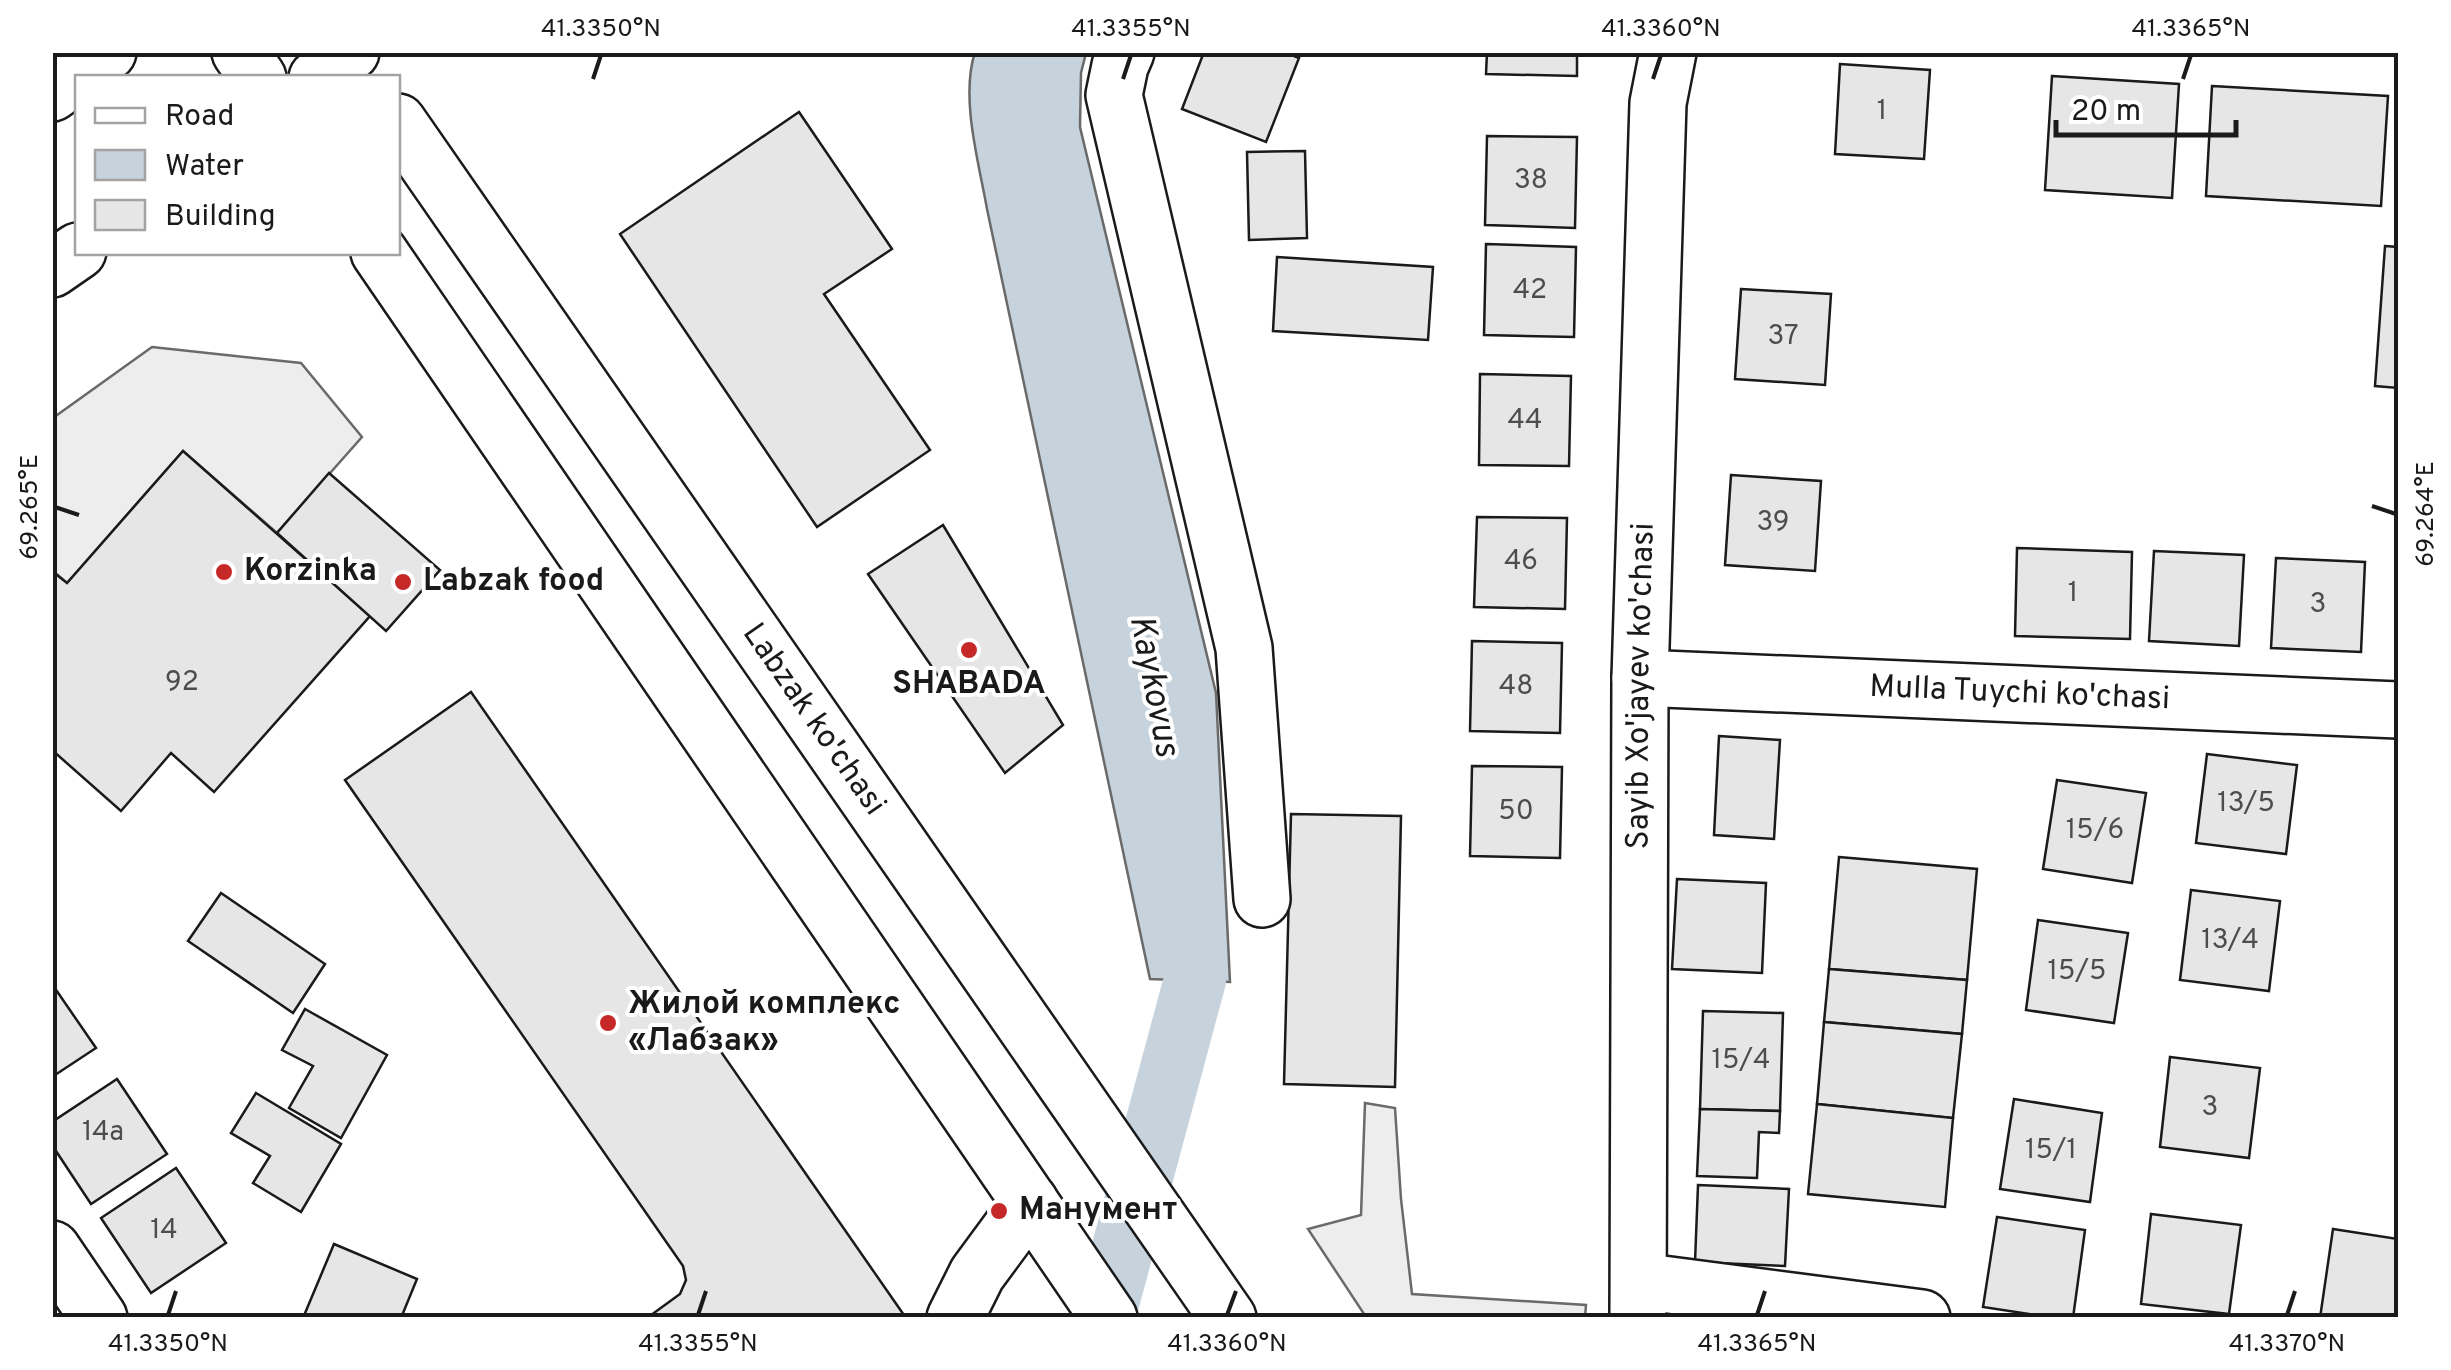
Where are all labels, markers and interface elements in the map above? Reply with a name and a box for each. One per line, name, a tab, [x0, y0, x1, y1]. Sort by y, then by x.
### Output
text: 41.3350°N	[541, 14, 661, 46]
text: 41.3355°N	[1071, 14, 1191, 46]
text: 41.3360°N	[1601, 14, 1721, 46]
text: 41.3365°N	[2132, 14, 2250, 46]
legend	[75, 75, 400, 255]
scale bar	[2056, 75, 2236, 137]
house number: 1	[1877, 94, 1887, 130]
text: 20 m	[2071, 94, 2141, 131]
text: Road	[165, 99, 234, 136]
text: Water	[165, 149, 244, 186]
house number: 38	[1514, 163, 1548, 199]
text: Building	[165, 199, 276, 236]
house number: 42	[1513, 273, 1547, 309]
house number: 37	[1767, 319, 1799, 355]
house number: 44	[1508, 403, 1542, 439]
text: 69.265°E	[15, 454, 47, 560]
text: 69.264°E	[2411, 461, 2443, 567]
house number: 39	[1756, 505, 1790, 541]
street label: Sayib Xo'jayev ko'chasi	[1619, 522, 1665, 849]
house number: 46	[1504, 544, 1538, 580]
place label: Korzinka	[244, 552, 377, 592]
marker: Korzinka	[213, 561, 235, 583]
place label: Labzak food	[423, 562, 604, 602]
marker: Labzak food	[392, 571, 414, 593]
house number: 1	[2068, 576, 2078, 612]
house number: 3	[2310, 587, 2326, 623]
water label: Kaykovus	[1118, 612, 1188, 762]
street label: Labzak ko'chasi	[733, 616, 894, 824]
marker: SHABADA	[958, 639, 980, 661]
house number: 92	[165, 665, 199, 701]
place label: SHABADA	[892, 665, 1046, 705]
street label: Mulla Tuychi ko'chasi	[1869, 668, 2171, 720]
house number: 48	[1499, 669, 1533, 705]
house number: 13/5	[2217, 786, 2275, 822]
house number: 50	[1498, 794, 1534, 830]
house number: 15/6	[2066, 813, 2124, 849]
house number: 13/4	[2201, 923, 2259, 959]
house number: 15/5	[2048, 954, 2106, 990]
place label: Жилой комплекс «Лабзак»	[628, 985, 901, 1062]
marker: Жилой комплекс «Лабзак»	[597, 1012, 619, 1034]
house number: 15/4	[1712, 1043, 1770, 1079]
house number: 3	[2202, 1090, 2218, 1126]
house number: 14а	[82, 1115, 124, 1151]
house number: 15/1	[2025, 1133, 2077, 1169]
place label: Манумент	[1019, 1191, 1177, 1231]
marker: Манумент	[988, 1200, 1010, 1222]
house number: 14	[150, 1213, 178, 1249]
text: 41.3350°N	[108, 1329, 228, 1361]
text: 41.3355°N	[638, 1329, 758, 1361]
text: 41.3360°N	[1167, 1329, 1287, 1361]
text: 41.3365°N	[1698, 1329, 1816, 1361]
text: 41.3370°N	[2229, 1329, 2345, 1361]

